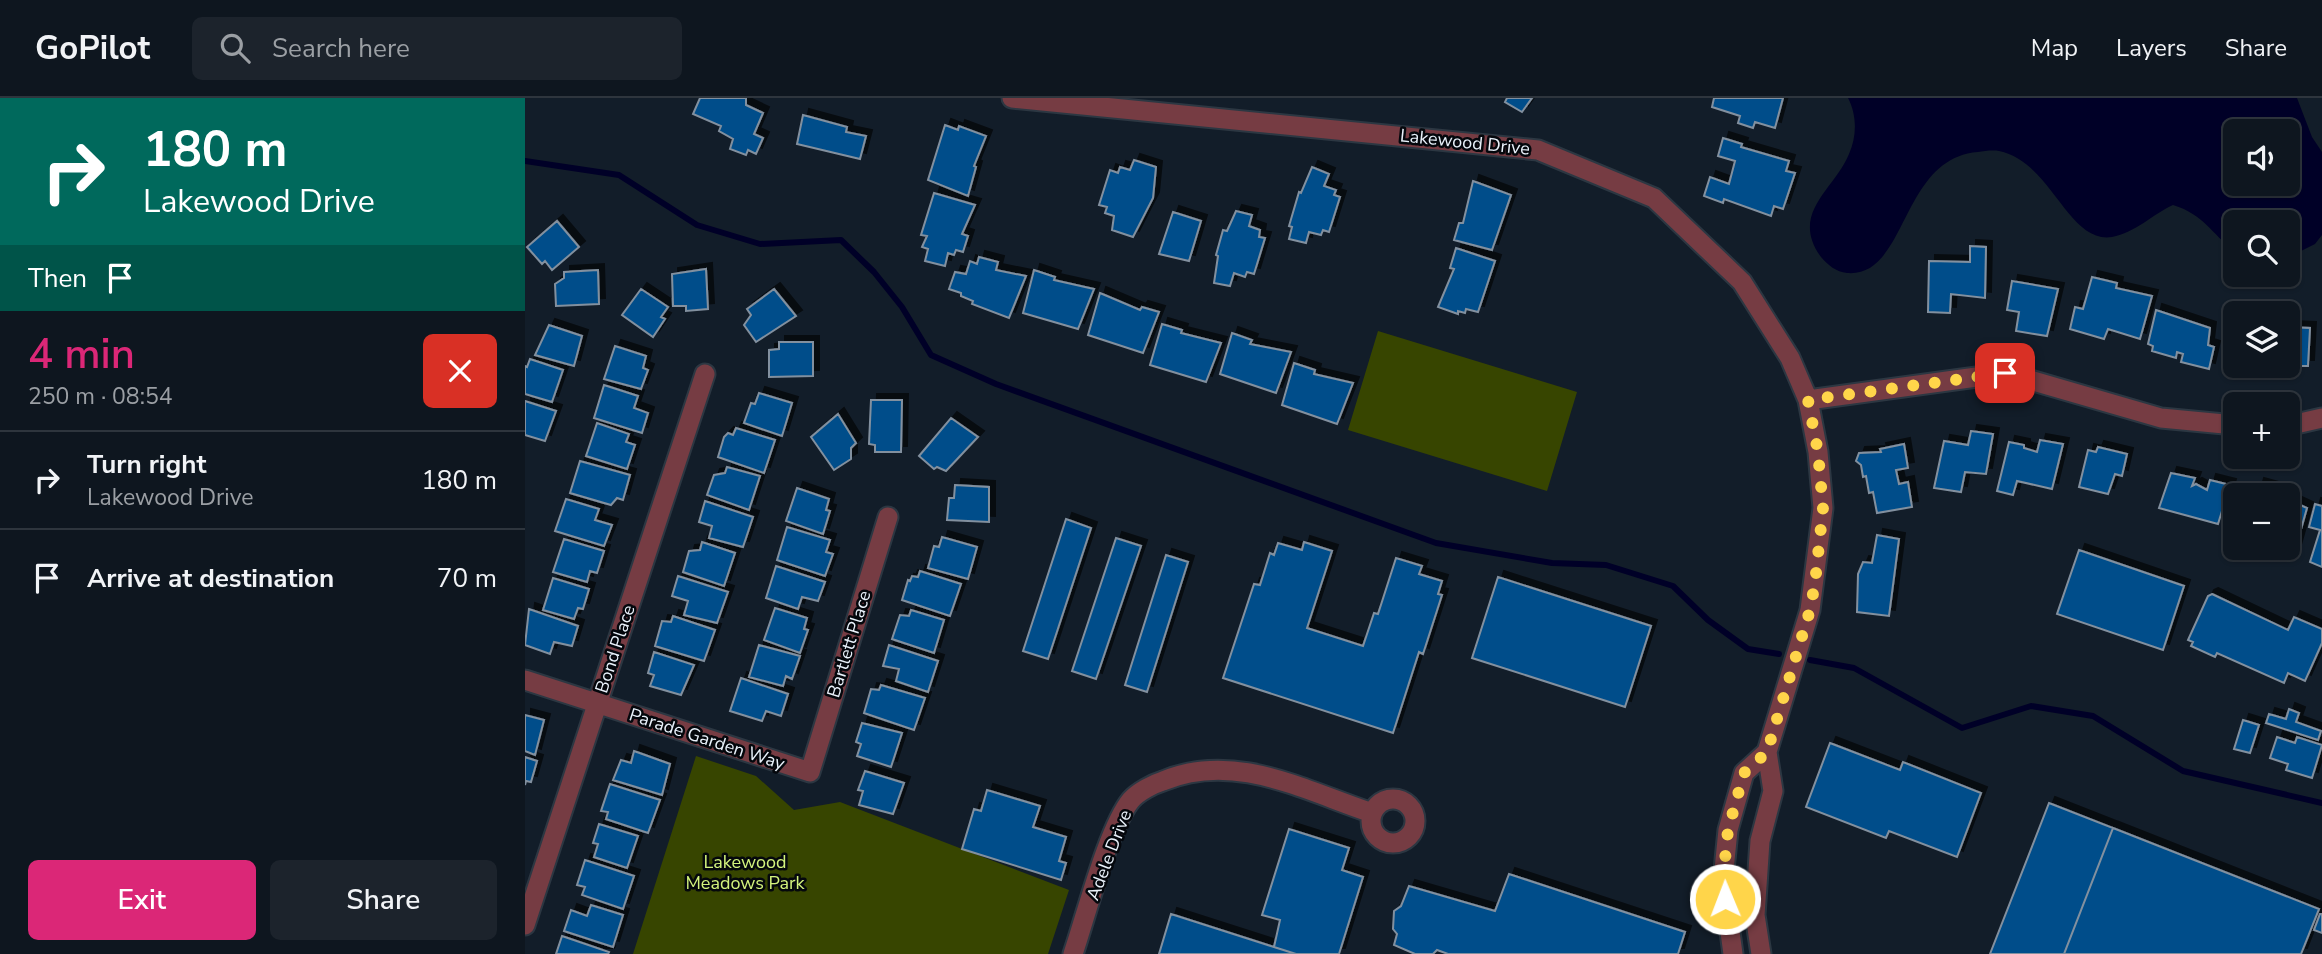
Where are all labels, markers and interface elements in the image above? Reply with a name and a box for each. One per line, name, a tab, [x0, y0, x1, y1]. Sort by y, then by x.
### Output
search box	[192, 17, 682, 80]
text: GoPilot	[35, 26, 150, 71]
icon: search	[216, 29, 254, 67]
text: Search here	[272, 31, 410, 66]
text: Map	[2031, 32, 2078, 64]
text: Layers	[2116, 32, 2187, 64]
text: Share	[2225, 32, 2287, 64]
text: 180 m	[143, 116, 287, 183]
map controls	[2223, 119, 2300, 560]
button: sound	[2223, 119, 2300, 196]
street label: Lakewood Drive	[1399, 123, 1531, 161]
icon: right	[28, 126, 119, 217]
text: Lakewood Drive	[143, 180, 375, 223]
button: search	[2223, 210, 2300, 287]
icon: arrive	[101, 259, 139, 297]
text: Then	[28, 261, 87, 296]
button: layers	[2223, 301, 2300, 378]
text: 4 min	[28, 326, 135, 383]
button: close	[423, 334, 497, 408]
pin	[1975, 343, 2035, 403]
icon: arrive	[1986, 354, 2024, 392]
text: 250 m · 08:54	[28, 381, 173, 412]
button: +	[2223, 392, 2300, 469]
text: Turn right	[87, 447, 206, 482]
icon: right	[28, 461, 66, 499]
text: 180 m	[421, 463, 497, 498]
text: Lakewood Drive	[87, 482, 254, 513]
button: −	[2223, 483, 2300, 560]
icon: arrive	[28, 559, 66, 597]
text: Arrive at destination	[87, 561, 334, 596]
text: 70 m	[437, 561, 497, 596]
street label: Bartlett Place	[821, 588, 877, 700]
street label: Bond Place	[589, 602, 641, 696]
street label: Parade Garden Way	[626, 702, 789, 776]
street label: Adele Drive	[1081, 806, 1137, 904]
park label: Lakewood Meadows Park	[685, 850, 806, 895]
button: Exit	[28, 860, 256, 940]
button: Share	[270, 860, 497, 940]
position arrow	[1688, 862, 1762, 936]

